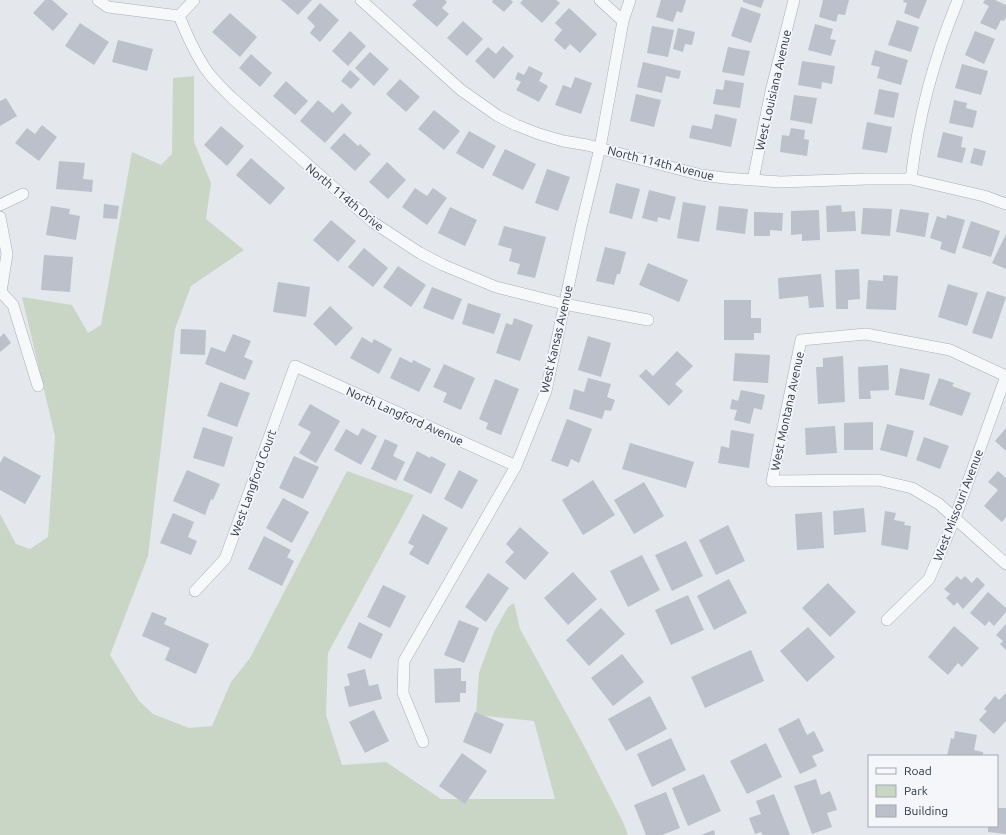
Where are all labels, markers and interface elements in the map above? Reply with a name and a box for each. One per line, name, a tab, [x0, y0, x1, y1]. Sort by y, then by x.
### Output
street label: West Louisiana Avenue	[753, 28, 793, 152]
street label: North 114th Avenue	[606, 143, 716, 183]
street label: North 114th Drive	[303, 161, 387, 233]
street label: West Kansas Avenue	[537, 284, 575, 394]
street label: West Montana Avenue	[768, 350, 806, 472]
street label: North Langford Avenue	[344, 384, 466, 448]
street label: West Langford Court	[228, 428, 278, 538]
street label: West Missouri Avenue	[931, 447, 985, 563]
legend	[868, 755, 998, 827]
text: Road	[904, 764, 932, 777]
text: Park	[904, 784, 928, 797]
text: Building	[904, 804, 948, 817]

